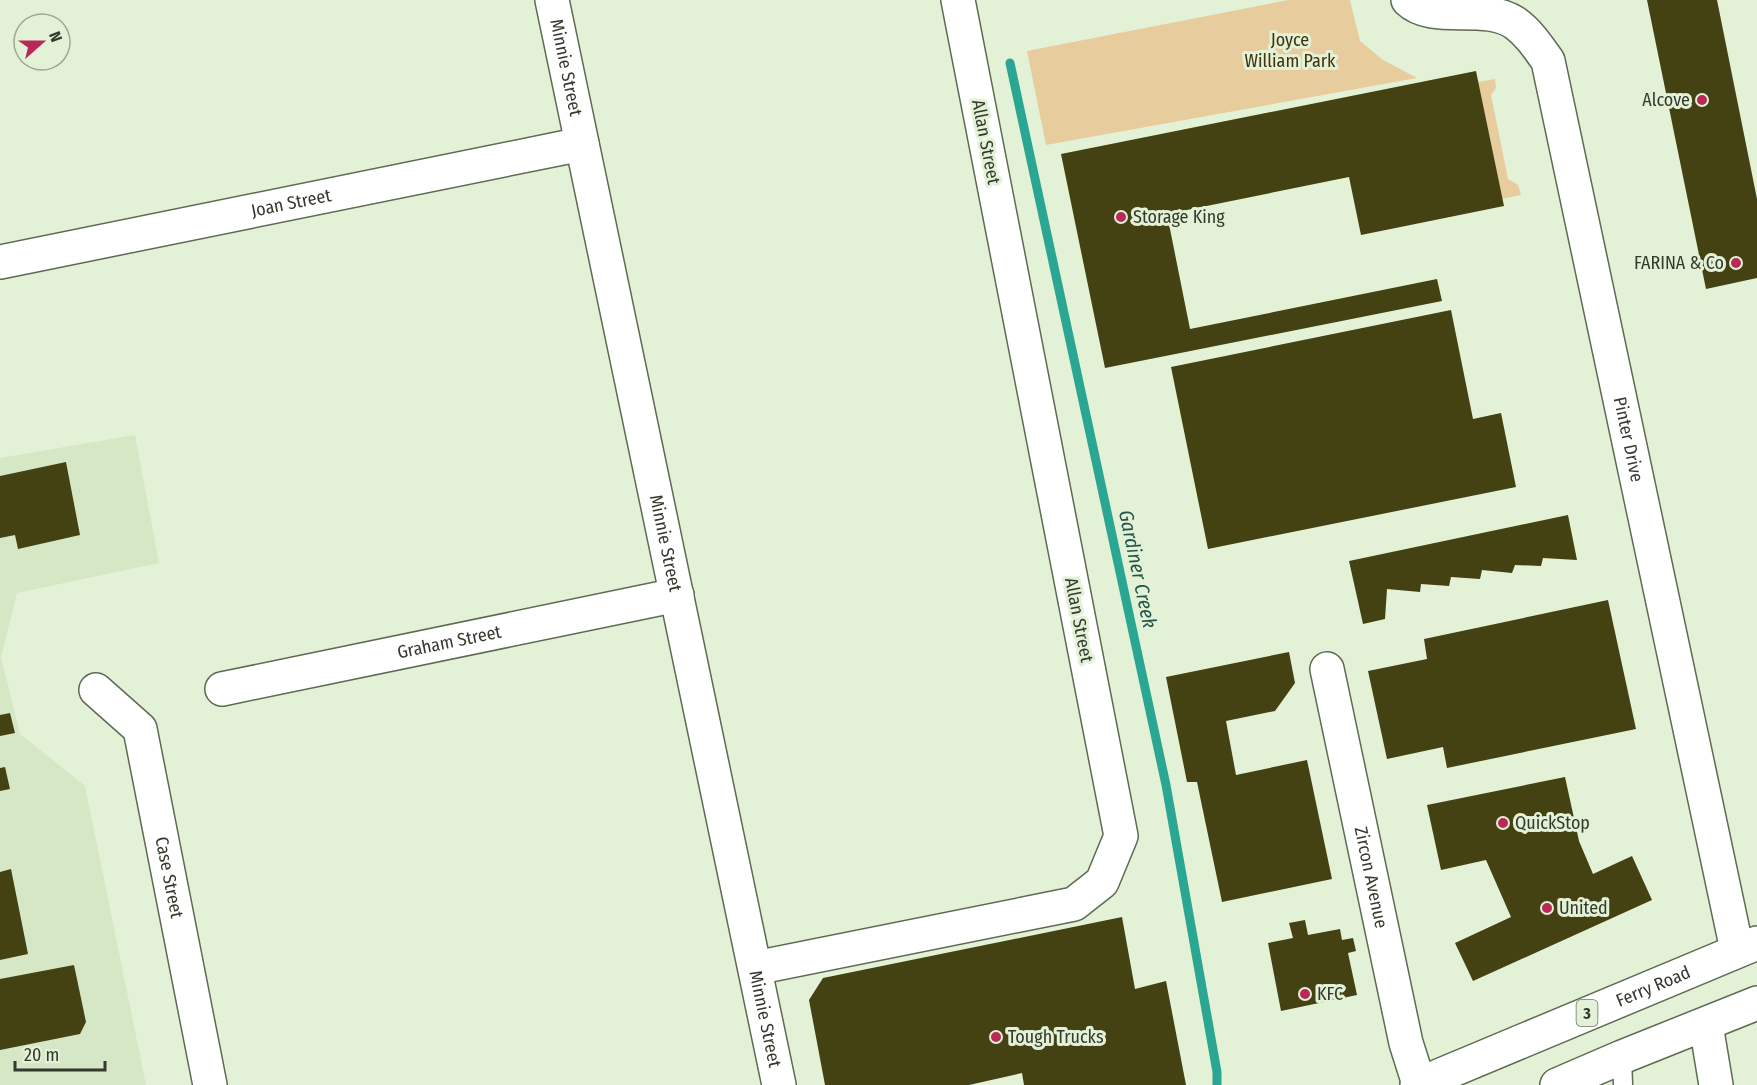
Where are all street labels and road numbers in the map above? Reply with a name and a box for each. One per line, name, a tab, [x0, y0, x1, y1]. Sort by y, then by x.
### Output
street label: Minnie Street	[545, 17, 587, 118]
street label: Allan Street	[967, 98, 1005, 186]
street label: Joan Street	[249, 184, 333, 222]
street label: Pinter Drive	[1609, 395, 1648, 484]
street label: Minnie Street	[645, 493, 687, 594]
street label: Allan Street	[1060, 576, 1098, 664]
street label: Graham Street	[395, 621, 503, 664]
street label: Zircon Avenue	[1350, 824, 1393, 930]
street label: Case Street	[150, 835, 188, 920]
street label: Ferry Road	[1613, 961, 1694, 1012]
street label: Minnie Street	[744, 969, 786, 1069]
road number: 3	[1576, 1000, 1598, 1026]

